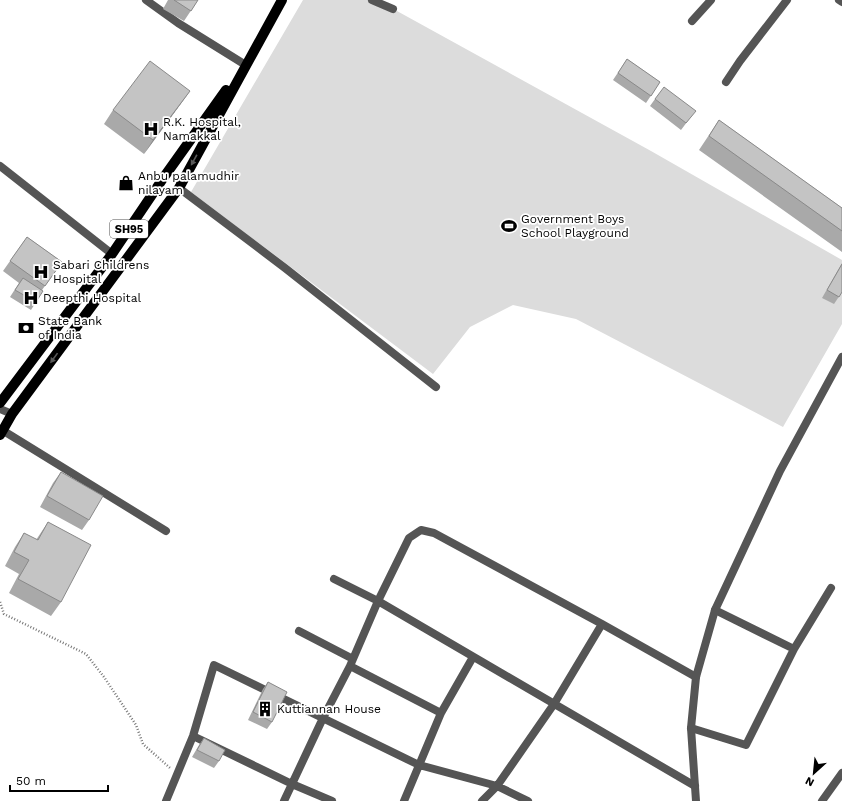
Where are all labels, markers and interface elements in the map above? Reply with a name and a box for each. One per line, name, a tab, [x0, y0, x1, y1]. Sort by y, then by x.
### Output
place label: R.K. Hospital, Namakkal	[163, 115, 241, 143]
hospital icon: R.K. Hospital, Namakkal	[142, 120, 160, 138]
one-way arrow	[190, 154, 197, 166]
place label: Anbu palamudhir nilayam	[138, 169, 239, 197]
shop icon: Anbu palamudhir nilayam	[117, 174, 135, 192]
place label: Government Boys School Playground	[521, 212, 629, 240]
sports icon: Government Boys School Playground	[500, 217, 518, 235]
road number: SH95	[110, 220, 148, 238]
place label: Sabari Childrens Hospital	[53, 258, 149, 286]
hospital icon: Sabari Childrens Hospital	[32, 263, 50, 281]
hospital icon: Deepthi Hospital	[22, 289, 40, 307]
place label: Deepthi Hospital	[43, 291, 141, 305]
place label: State Bank of India	[38, 314, 102, 342]
bank icon: State Bank of India	[17, 319, 35, 337]
one-way arrow	[50, 352, 58, 363]
building icon: Kuttiannan House	[256, 700, 274, 718]
place label: Kuttiannan House	[277, 702, 381, 716]
north arrow	[794, 753, 834, 793]
scale bar	[10, 767, 108, 793]
text: 50 m	[16, 774, 46, 788]
text: N	[803, 774, 816, 789]

